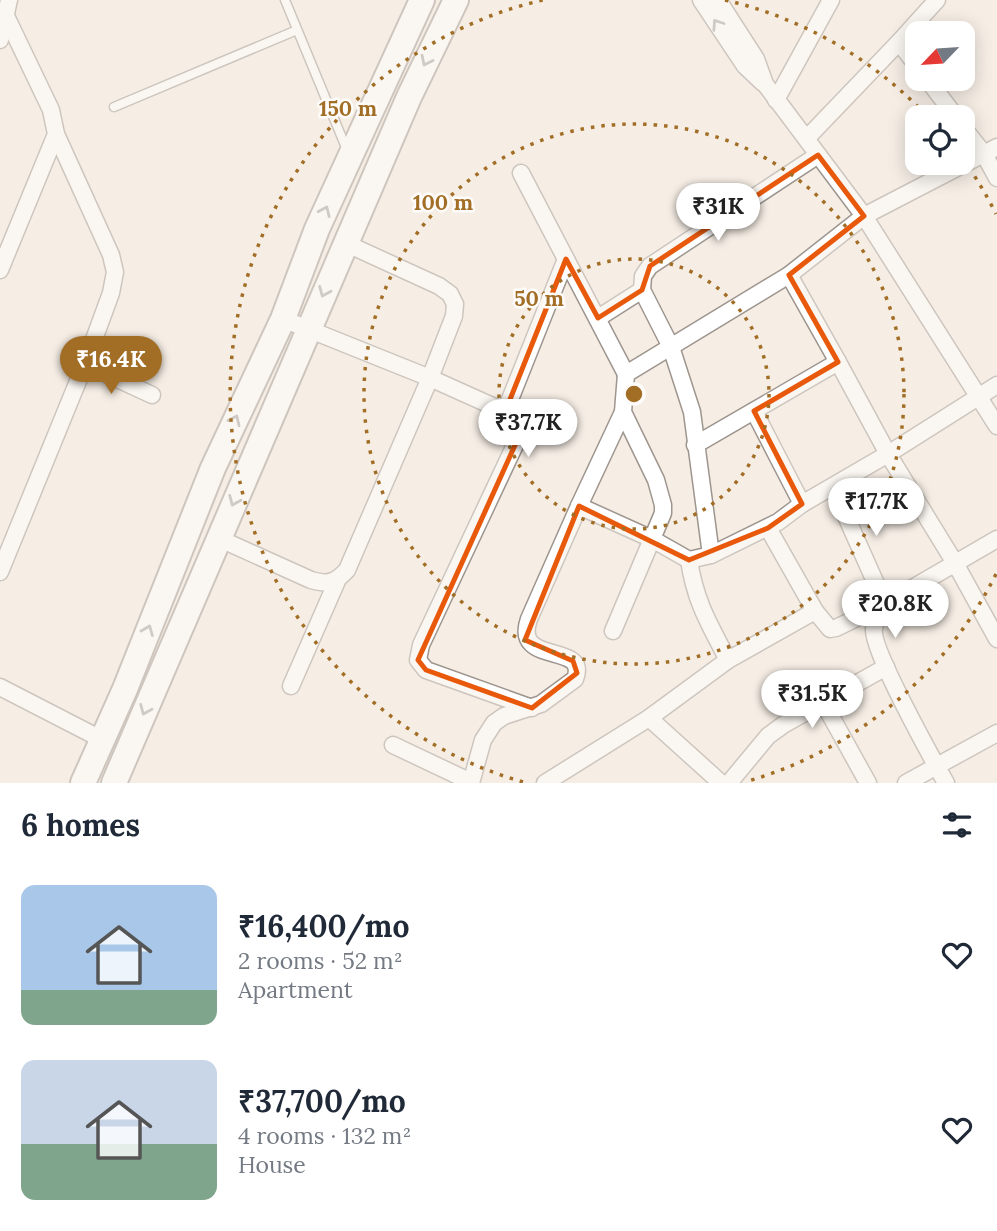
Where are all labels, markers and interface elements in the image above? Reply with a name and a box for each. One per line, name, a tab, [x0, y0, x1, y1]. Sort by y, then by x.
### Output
one-way arrow	[713, 19, 725, 32]
north arrow	[905, 21, 975, 91]
map controls	[905, 21, 975, 175]
one-way arrow	[420, 54, 434, 66]
text: 150 m	[319, 95, 377, 122]
button: locate	[905, 105, 975, 175]
pin: ₹31K	[677, 184, 759, 243]
text: 100 m	[413, 189, 473, 216]
text: ₹31K	[692, 191, 744, 220]
one-way arrow	[317, 206, 331, 219]
one-way arrow	[319, 285, 333, 297]
text: 50 m	[514, 285, 564, 312]
pin: ₹16.4K	[54, 336, 168, 396]
text: ₹16.4K	[76, 344, 146, 373]
centre of rings	[622, 382, 646, 406]
pin: ₹37.7K	[471, 400, 585, 459]
text: ₹37.7K	[494, 407, 562, 436]
one-way arrow	[227, 415, 241, 427]
pin: ₹17.7K	[819, 478, 933, 538]
text: ₹17.7K	[844, 486, 908, 515]
one-way arrow	[229, 494, 243, 506]
pin: ₹20.8K	[838, 580, 952, 640]
text: ₹20.8K	[858, 588, 932, 617]
one-way arrow	[140, 625, 154, 637]
pin: ₹31.5K	[755, 670, 869, 730]
text: ₹31.5K	[777, 678, 847, 707]
one-way arrow	[139, 703, 153, 715]
text: 6 homes	[21, 806, 140, 844]
icon: filters	[938, 806, 976, 844]
text: ₹16,400/mo	[238, 907, 409, 945]
icon: home	[77, 913, 161, 997]
icon: heart	[938, 936, 976, 974]
text: 2 rooms · 52 m²	[238, 946, 403, 975]
text: Apartment	[238, 975, 353, 1004]
text: ₹37,700/mo	[238, 1082, 406, 1120]
icon: home	[77, 1088, 161, 1172]
icon: heart	[938, 1111, 976, 1149]
text: 4 rooms · 132 m²	[238, 1121, 411, 1150]
text: House	[238, 1150, 306, 1179]

